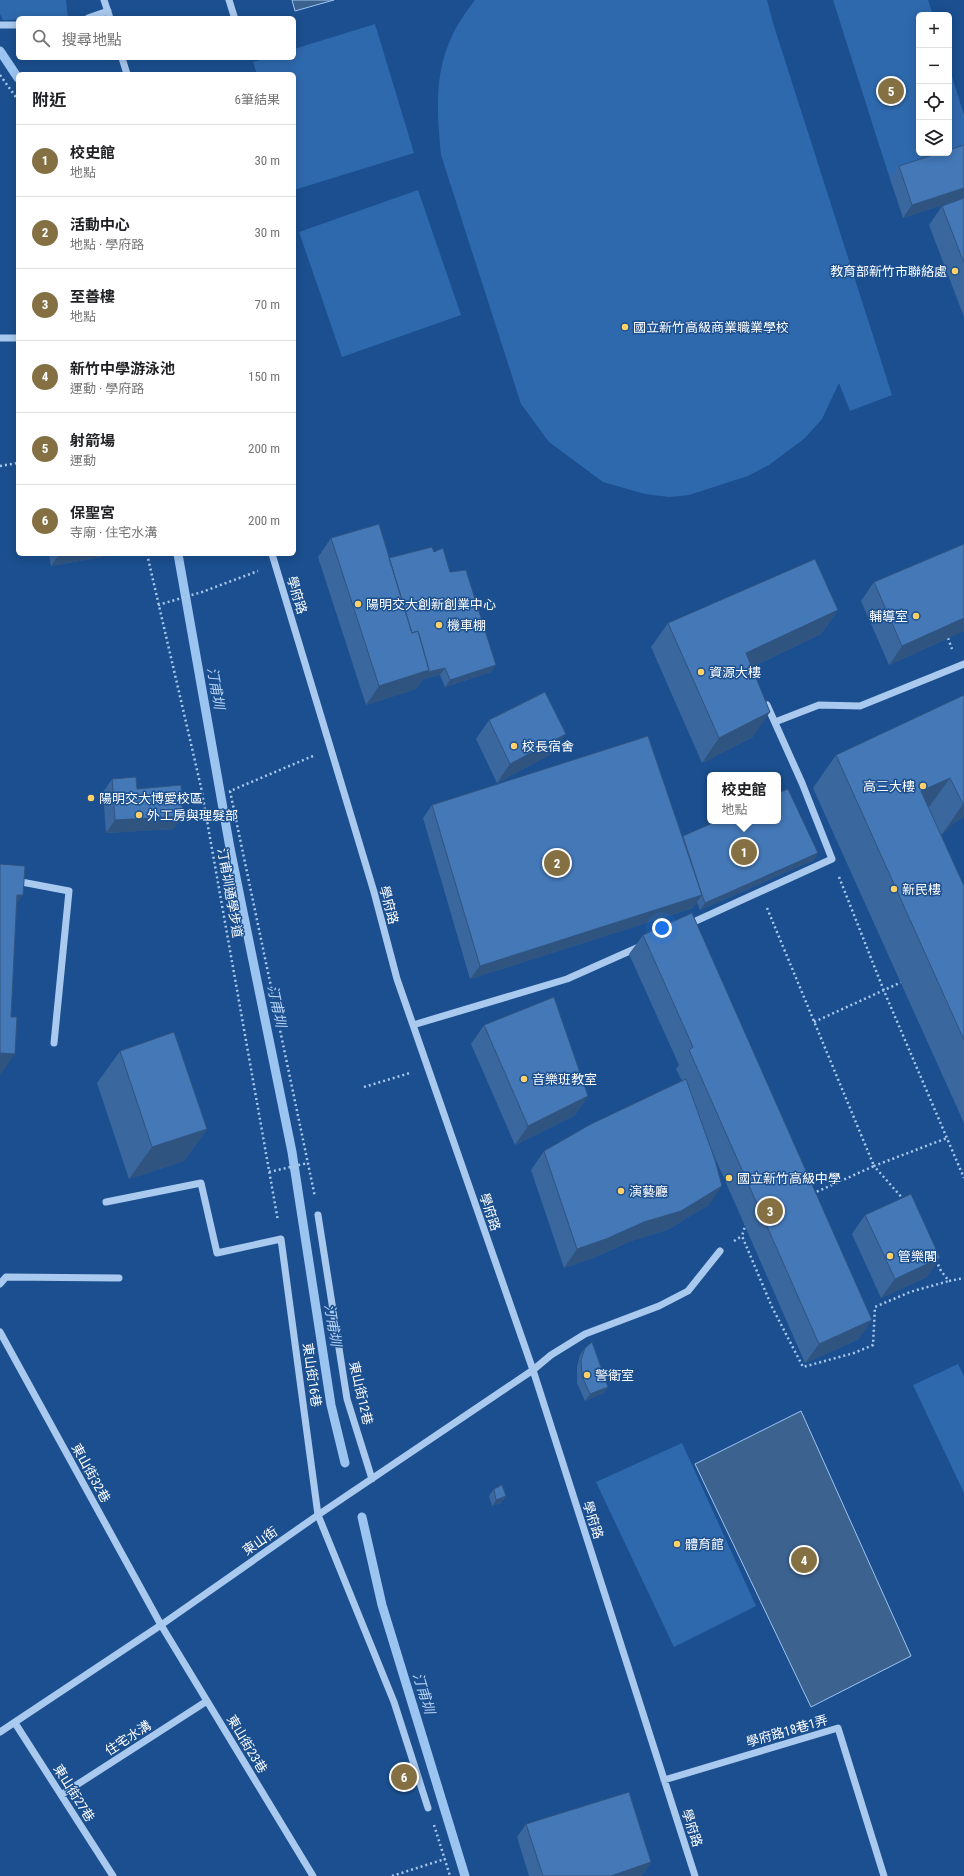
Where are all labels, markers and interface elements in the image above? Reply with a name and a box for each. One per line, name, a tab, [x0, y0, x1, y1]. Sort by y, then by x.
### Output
map controls	[916, 12, 952, 156]
button: +	[916, 12, 952, 48]
search box	[16, 16, 296, 60]
icon: search	[30, 27, 52, 49]
text: 搜尋地點	[62, 31, 122, 49]
button: −	[916, 48, 952, 84]
pin: 5	[878, 76, 904, 106]
button: locate	[916, 84, 952, 120]
text: 附近	[32, 90, 66, 110]
text: 6筆結果	[235, 92, 280, 107]
button: layers	[916, 120, 952, 156]
text: 校史館	[70, 144, 115, 162]
text: 1	[42, 153, 48, 168]
text: 30 m	[254, 153, 280, 168]
text: 地點	[70, 165, 96, 180]
text: 活動中心	[70, 216, 130, 234]
text: 2	[42, 225, 48, 240]
text: 30 m	[254, 225, 280, 240]
text: 地點 · 學府路	[70, 237, 144, 252]
place label: 教育部新竹市聯絡處	[830, 264, 947, 279]
marker: 教育部新竹市聯絡處	[950, 266, 960, 276]
text: 至善樓	[70, 288, 115, 306]
text: 3	[42, 297, 48, 312]
text: 70 m	[254, 297, 280, 312]
text: 地點	[70, 309, 96, 324]
place label: 國立新竹高級商業職業學校	[633, 320, 789, 335]
marker: 國立新竹高級商業職業學校	[620, 322, 630, 332]
text: 新竹中學游泳池	[70, 360, 175, 378]
text: 4	[42, 369, 48, 384]
text: 150 m	[248, 369, 280, 384]
text: 運動 · 學府路	[70, 381, 144, 396]
text: 射箭場	[70, 432, 115, 450]
text: 5	[42, 441, 48, 456]
text: 200 m	[248, 441, 280, 456]
text: 運動	[70, 453, 96, 468]
text: 保聖宮	[70, 504, 115, 522]
text: 6	[42, 513, 48, 528]
text: 200 m	[248, 513, 280, 528]
text: 寺廟 · 住宅水溝	[70, 525, 157, 540]
street label: 學府路	[284, 574, 310, 616]
place label: 陽明交大創新創業中心	[366, 597, 496, 612]
marker: 陽明交大創新創業中心	[353, 599, 363, 609]
place label: 輔導室	[869, 609, 908, 624]
marker: 輔導室	[911, 611, 921, 621]
place label: 機車棚	[447, 618, 486, 633]
marker: 機車棚	[434, 620, 444, 630]
place label: 資源大樓	[709, 665, 761, 680]
water label: 汀甫圳	[204, 666, 228, 712]
marker: 資源大樓	[696, 667, 706, 677]
place label: 校長宿舍	[522, 739, 574, 754]
marker: 校長宿舍	[509, 741, 519, 751]
popup	[707, 772, 781, 824]
place label: 高三大樓	[863, 779, 915, 794]
text: 校史館	[721, 781, 767, 799]
marker: 高三大樓	[918, 781, 928, 791]
place label: 陽明交大博愛校區	[99, 791, 203, 806]
marker: 陽明交大博愛校區	[86, 793, 96, 803]
text: 地點	[721, 802, 748, 817]
place label: 外工房與理髮部	[147, 808, 238, 823]
marker: 外工房與理髮部	[134, 810, 144, 820]
pin: 1	[731, 837, 757, 867]
street label: 汀甫圳通學步道	[215, 847, 245, 939]
pin: 2	[544, 848, 570, 878]
place label: 新民樓	[902, 882, 941, 897]
street label: 學府路	[377, 884, 401, 926]
marker: 新民樓	[889, 884, 899, 894]
your location	[652, 918, 672, 938]
water label: 汀甫圳	[265, 984, 290, 1030]
place label: 音樂班教室	[532, 1072, 597, 1087]
marker: 音樂班教室	[519, 1074, 529, 1084]
place label: 國立新竹高級中學	[737, 1171, 841, 1186]
marker: 國立新竹高級中學	[724, 1173, 734, 1183]
place label: 演藝廳	[629, 1184, 668, 1199]
marker: 演藝廳	[616, 1186, 626, 1196]
street label: 學府路	[477, 1191, 503, 1233]
pin: 3	[757, 1196, 783, 1226]
place label: 管樂閣	[898, 1249, 937, 1264]
marker: 管樂閣	[885, 1251, 895, 1261]
water label: 汀甫圳	[322, 1303, 344, 1349]
street label: 東山街16巷	[300, 1342, 324, 1408]
street label: 東山街12巷	[346, 1360, 376, 1426]
place label: 警衛室	[595, 1368, 634, 1383]
marker: 警衛室	[582, 1370, 592, 1380]
street label: 東山街32巷	[69, 1441, 113, 1505]
street label: 學府路	[580, 1499, 606, 1541]
street label: 東山街	[240, 1524, 280, 1558]
place label: 體育館	[685, 1537, 724, 1552]
marker: 體育館	[672, 1539, 682, 1549]
pin: 4	[791, 1545, 817, 1575]
water label: 汀甫圳	[410, 1671, 438, 1717]
street label: 東山街23巷	[224, 1712, 270, 1776]
street label: 學府路18巷1弄	[744, 1712, 830, 1750]
street label: 住宅水溝	[102, 1718, 154, 1758]
street label: 東山街27巷	[50, 1762, 98, 1824]
pin: 6	[391, 1762, 417, 1792]
street label: 學府路	[679, 1807, 705, 1849]

